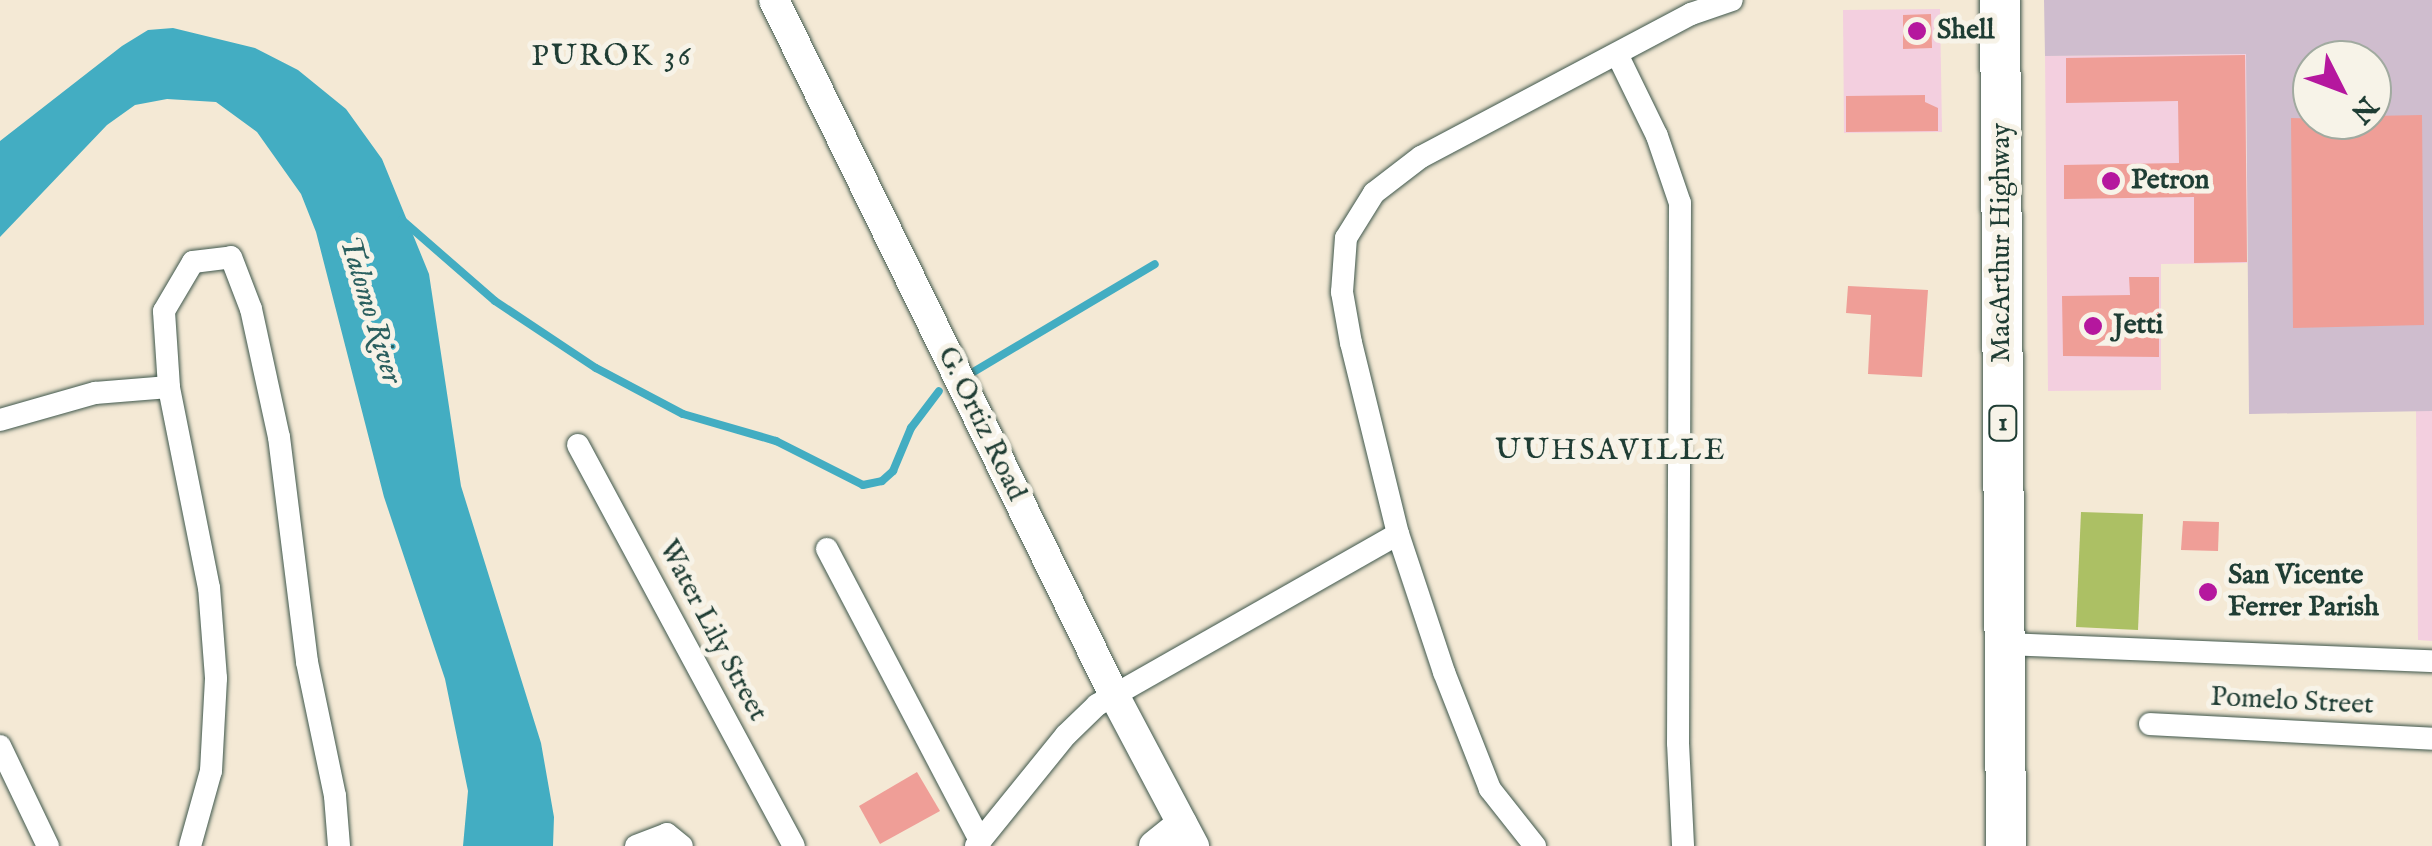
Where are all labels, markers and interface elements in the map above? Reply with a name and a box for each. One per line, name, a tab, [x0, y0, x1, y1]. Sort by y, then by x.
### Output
place label: Shell	[1937, 14, 1994, 48]
marker: Shell	[1906, 20, 1928, 42]
district label: PUROK 36	[531, 39, 693, 75]
north arrow	[2292, 40, 2392, 140]
text: N	[2342, 88, 2384, 130]
street label: MacArthur Highway	[1985, 123, 2019, 363]
place label: Petron	[2131, 164, 2209, 198]
marker: Petron	[2100, 170, 2122, 192]
water label: Talomo River	[331, 232, 409, 388]
place label: Jetti	[2113, 309, 2163, 343]
marker: Jetti	[2082, 315, 2104, 337]
street label: G. Ortiz Road	[929, 342, 1033, 506]
road number: 1	[1988, 403, 2018, 443]
district label: UUHSAVILLE	[1495, 433, 1727, 469]
street label: Water Lily Street	[650, 535, 774, 727]
place label: San Vicente Ferrer Parish	[2228, 559, 2379, 625]
marker: San Vicente Ferrer Parish	[2197, 581, 2219, 603]
street label: Pomelo Street	[2210, 681, 2374, 723]

